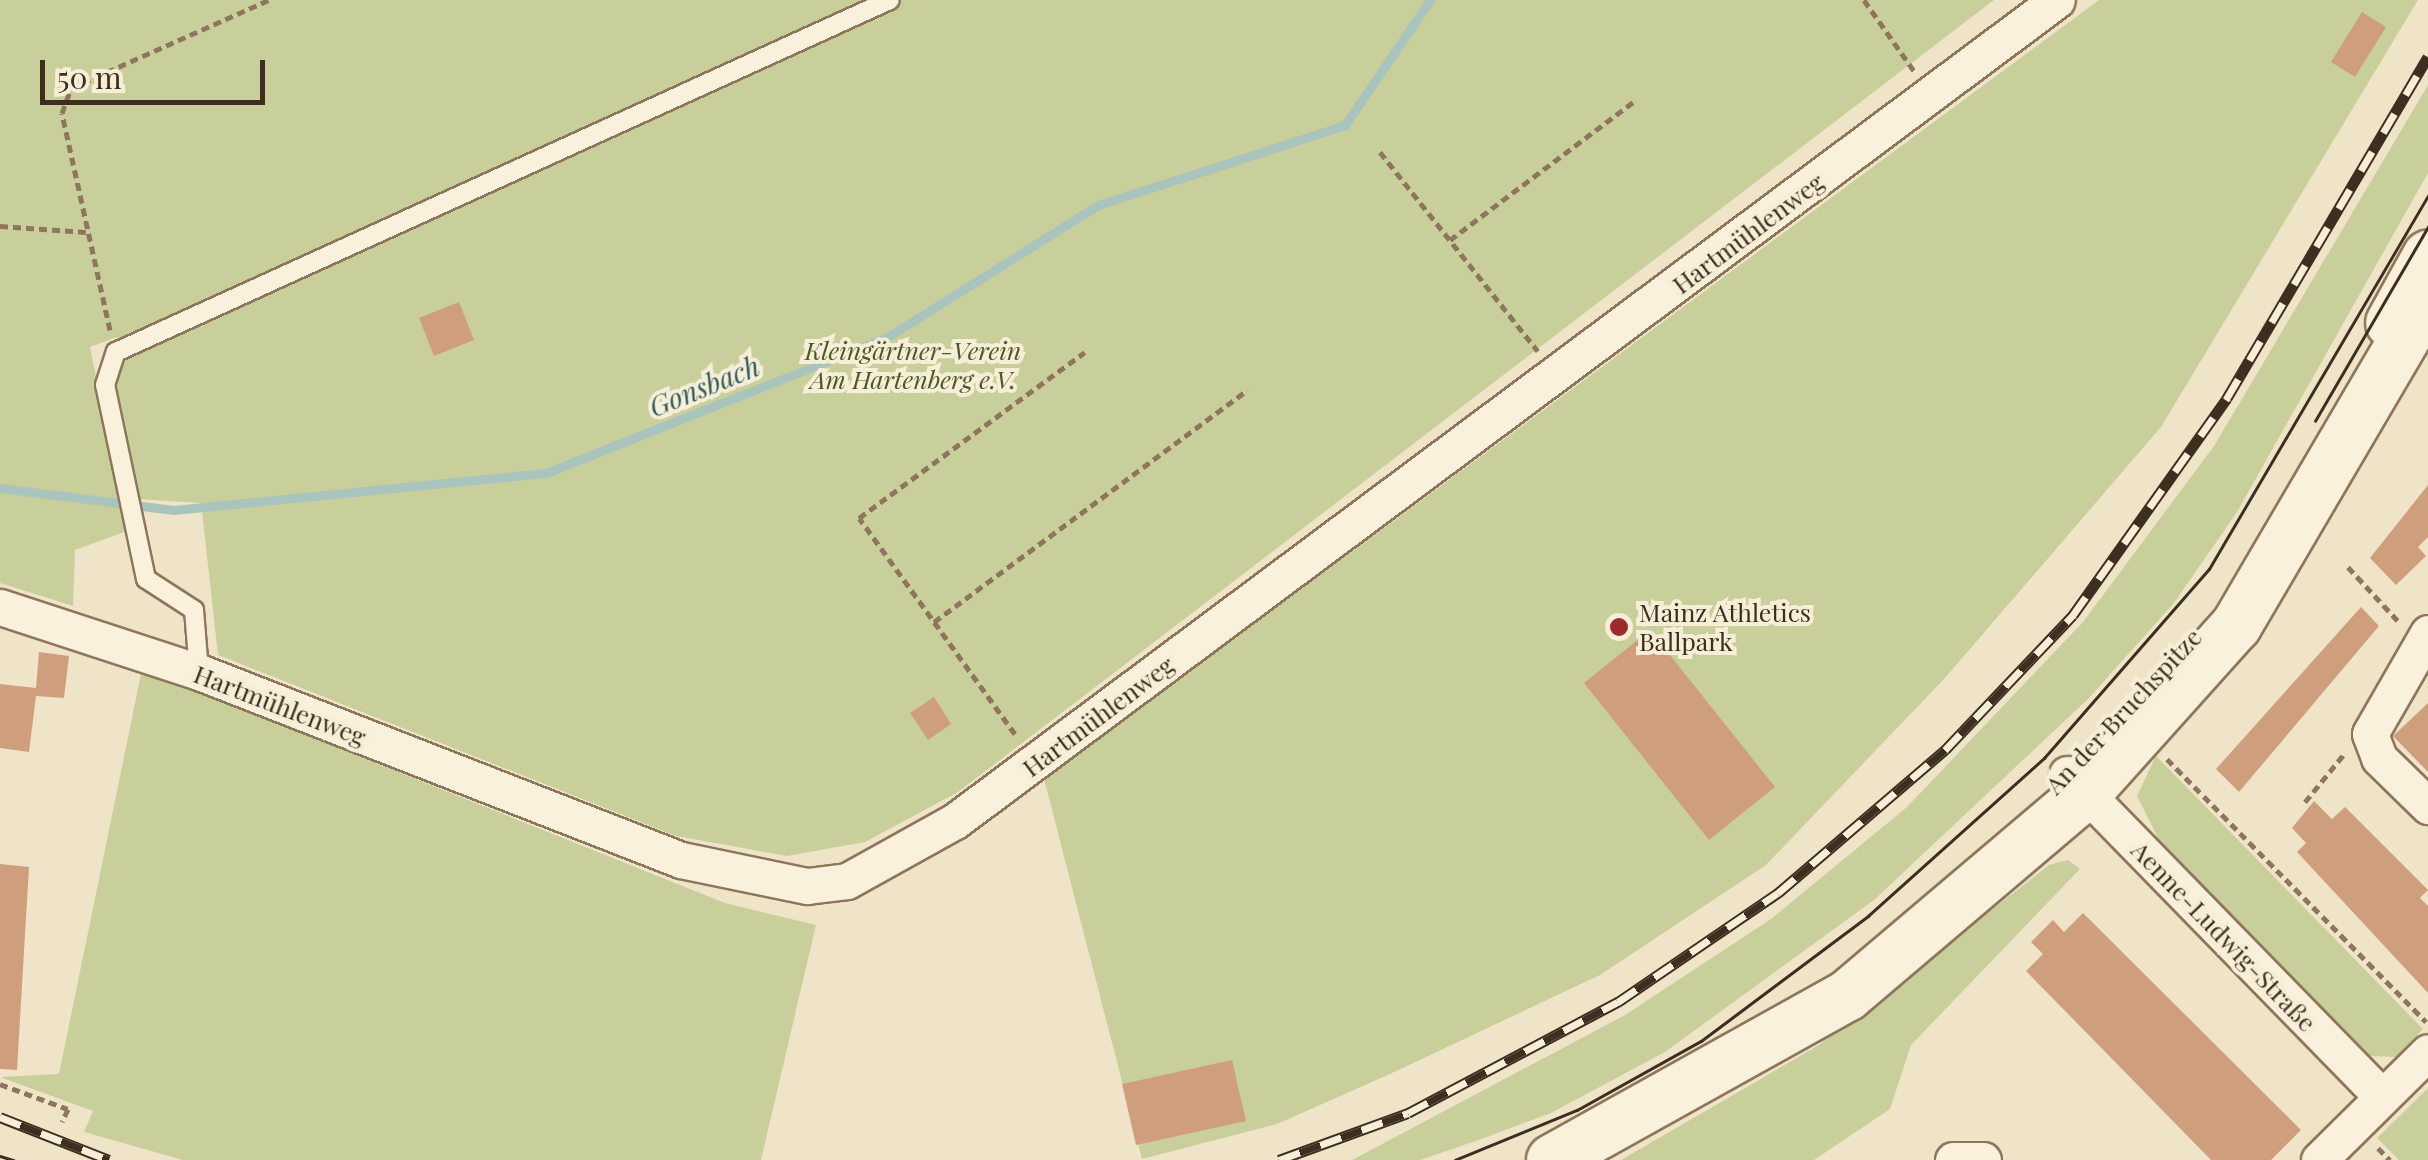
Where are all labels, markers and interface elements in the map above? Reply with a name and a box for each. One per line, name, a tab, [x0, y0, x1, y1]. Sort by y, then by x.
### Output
scale bar	[45, 40, 270, 102]
text: 50 m	[57, 57, 122, 97]
street label: Hartmühlenweg	[1666, 166, 1830, 300]
park label: Kleingärtner-Verein Am Hartenberg e.V.	[805, 336, 1021, 395]
water label: Gonsbach	[644, 349, 764, 423]
place label: Mainz Athletics Ballpark	[1639, 598, 1812, 657]
marker: Mainz Athletics Ballpark	[1608, 616, 1630, 638]
street label: An der Bruchspitze	[2038, 622, 2208, 800]
street label: Hartmühlenweg	[1016, 649, 1180, 783]
street label: Hartmühlenweg	[190, 658, 370, 752]
street label: Aenne-Ludwig-Straße	[2126, 835, 2322, 1037]

